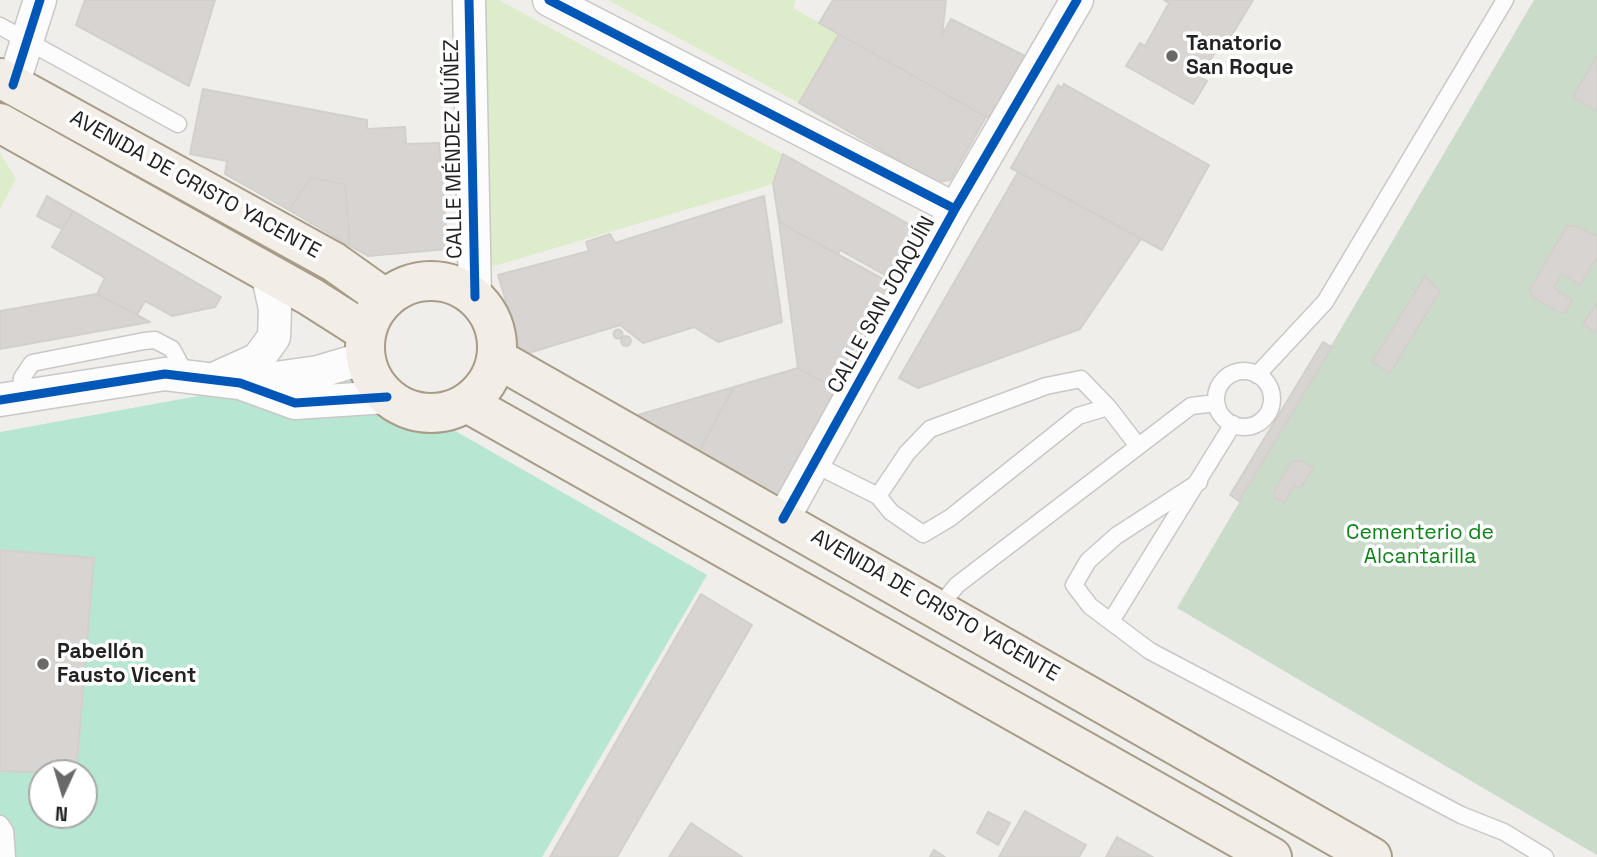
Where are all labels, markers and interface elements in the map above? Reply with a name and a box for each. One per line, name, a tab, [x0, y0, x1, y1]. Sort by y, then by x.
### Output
place label: Tanatorio San Roque	[1186, 31, 1294, 81]
street label: CALLE MÉNDEZ NÚÑEZ	[439, 39, 469, 259]
marker: Tanatorio San Roque	[1164, 48, 1180, 64]
street label: AVENIDA DE CRISTO YACENTE	[65, 106, 325, 264]
street label: CALLE SAN JOAQUÍN	[823, 212, 941, 398]
park label: Cementerio de Alcantarilla	[1346, 520, 1494, 570]
street label: AVENIDA DE CRISTO YACENTE	[806, 524, 1064, 688]
place label: Pabellón Fausto Vicent	[57, 639, 196, 689]
marker: Pabellón Fausto Vicent	[35, 656, 51, 672]
north arrow	[28, 759, 98, 829]
text: N	[54, 801, 69, 826]

